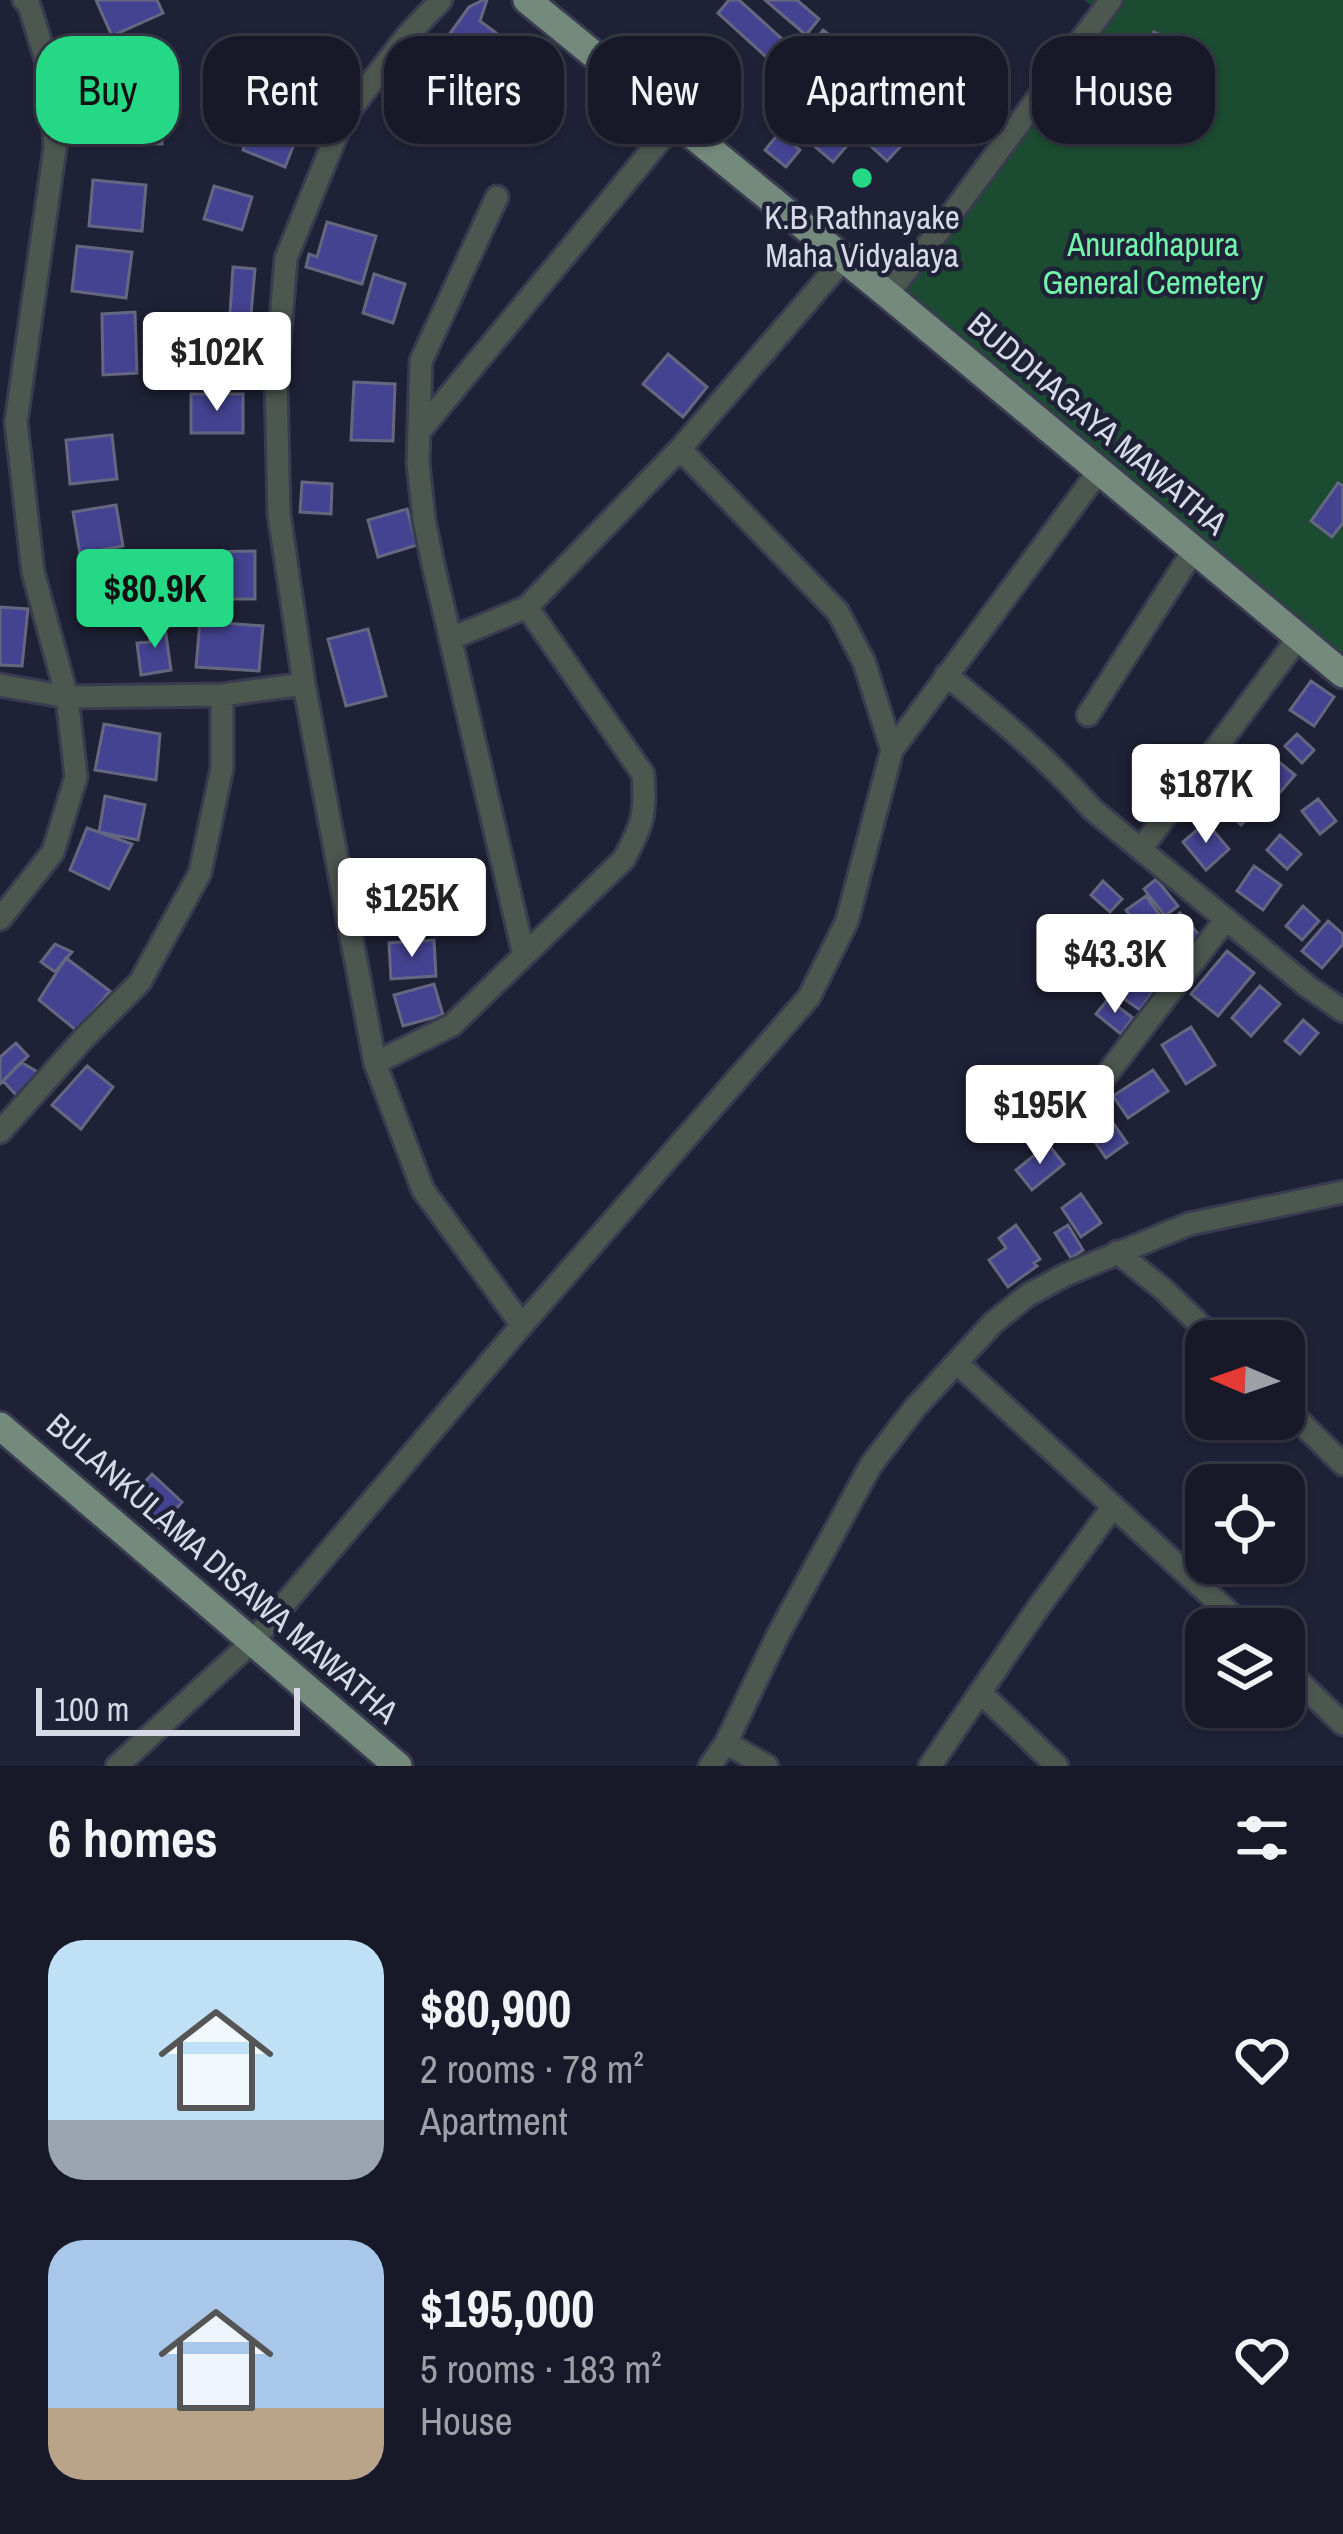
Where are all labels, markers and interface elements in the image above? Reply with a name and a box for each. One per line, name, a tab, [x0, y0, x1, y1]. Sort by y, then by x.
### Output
chip: Buy	[36, 36, 179, 144]
chip: Rent	[203, 36, 360, 144]
chip: Filters	[384, 36, 564, 144]
chip: New	[588, 36, 741, 144]
chip: Apartment	[765, 36, 1008, 144]
chip: House	[1032, 36, 1215, 144]
marker: K.B Rathnayake Maha Vidyalaya	[849, 165, 875, 191]
place label: K.B Rathnayake Maha Vidyalaya	[764, 195, 960, 277]
park label: Anuradhapura General Cemetery	[1042, 222, 1264, 304]
street label: BUDDHAGAYA MAWATHA	[959, 301, 1238, 545]
pin: $102K	[133, 312, 301, 414]
text: $102K	[170, 325, 264, 377]
pin: $80.9K	[57, 549, 253, 651]
text: $80.9K	[103, 562, 207, 614]
pin: $187K	[1122, 744, 1290, 846]
text: $187K	[1159, 757, 1253, 809]
pin: $125K	[328, 858, 496, 960]
text: $125K	[365, 871, 459, 923]
pin: $43.3K	[1017, 914, 1213, 1016]
text: $43.3K	[1063, 927, 1167, 979]
pin: $195K	[956, 1065, 1124, 1167]
text: $195K	[993, 1078, 1087, 1130]
north arrow	[1185, 1320, 1305, 1440]
map controls	[1185, 1320, 1305, 1728]
street label: BULANKULAMA DISAWA MAWATHA	[38, 1403, 409, 1734]
button: locate	[1185, 1464, 1305, 1584]
button: layers	[1185, 1608, 1305, 1728]
scale bar	[36, 1682, 300, 1735]
text: 100 m	[54, 1687, 129, 1731]
text: 6 homes	[48, 1804, 218, 1873]
icon: filters	[1229, 1805, 1295, 1871]
text: $80,900	[420, 1974, 571, 2043]
icon: home	[144, 1988, 288, 2132]
icon: heart	[1229, 2027, 1295, 2093]
text: 2 rooms · 78 m²	[420, 2043, 644, 2095]
text: Apartment	[420, 2095, 568, 2147]
text: $195,000	[420, 2274, 594, 2343]
icon: home	[144, 2288, 288, 2432]
icon: heart	[1229, 2327, 1295, 2393]
text: 5 rooms · 183 m²	[420, 2343, 662, 2395]
text: House	[420, 2395, 512, 2447]

